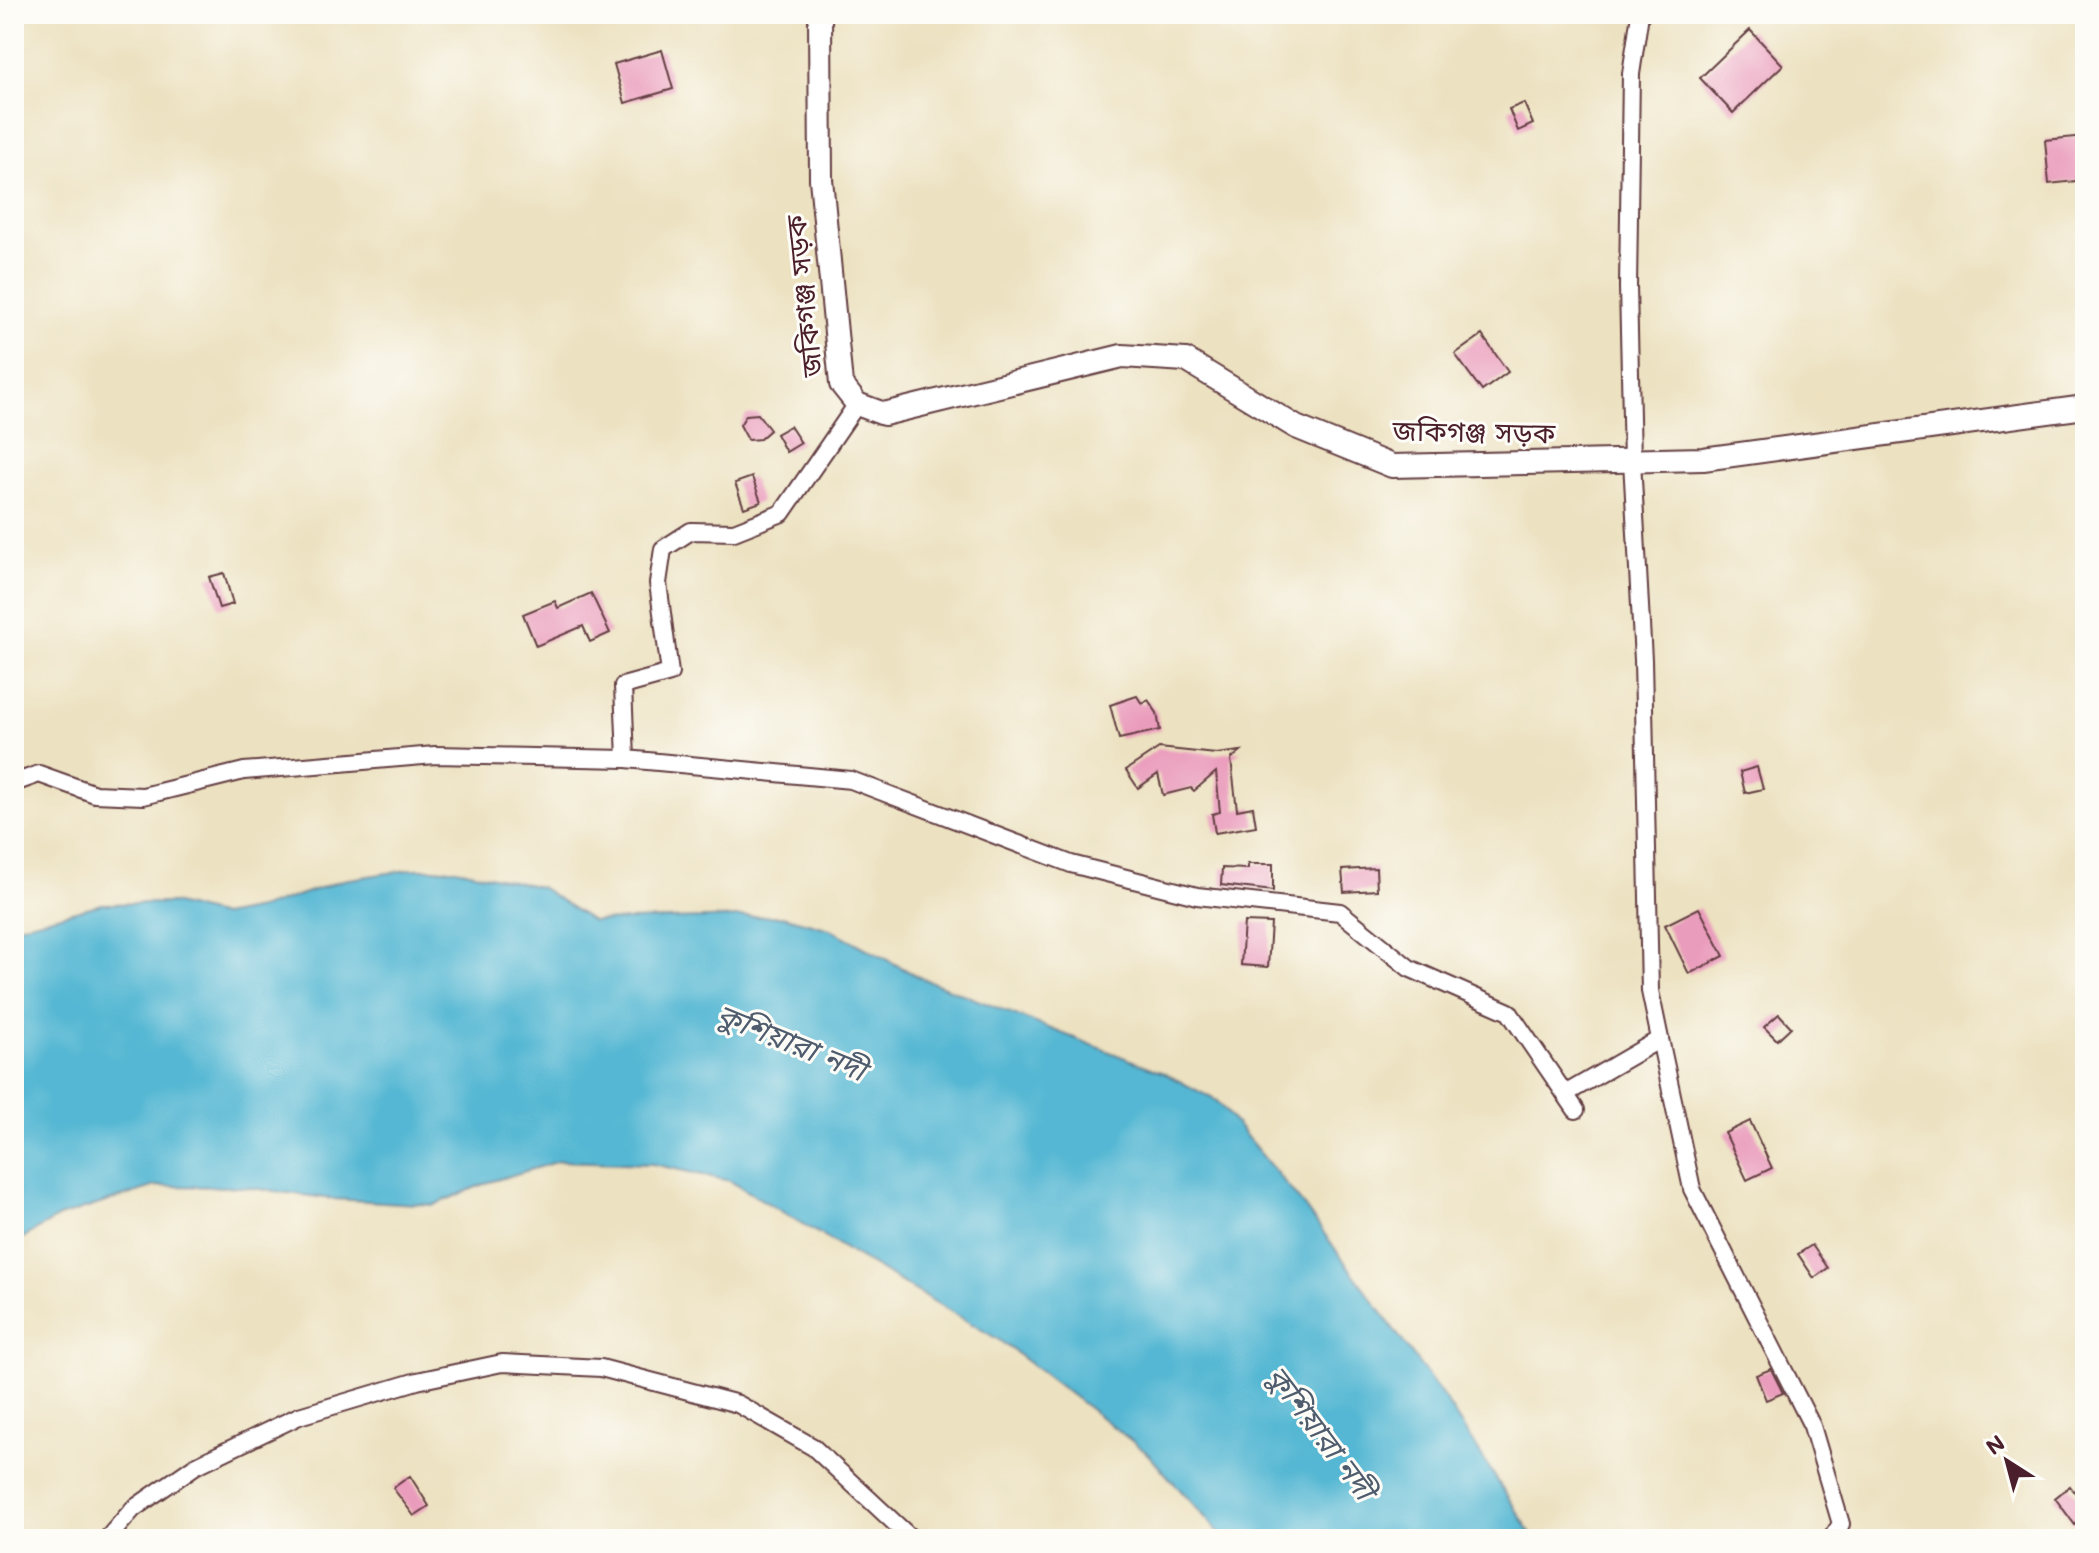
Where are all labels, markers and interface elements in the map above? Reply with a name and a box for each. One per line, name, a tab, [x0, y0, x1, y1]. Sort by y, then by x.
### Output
street label: জকিগঞ্জ সড়ক	[777, 213, 830, 380]
street label: জকিগঞ্জ সড়ক	[1391, 412, 1556, 450]
water label: কুশিয়ারা নদী	[711, 993, 877, 1091]
water label: কুশিয়ারা নদী	[1259, 1357, 1388, 1511]
north arrow	[1967, 1421, 2047, 1501]
text: N	[1980, 1428, 2010, 1461]

